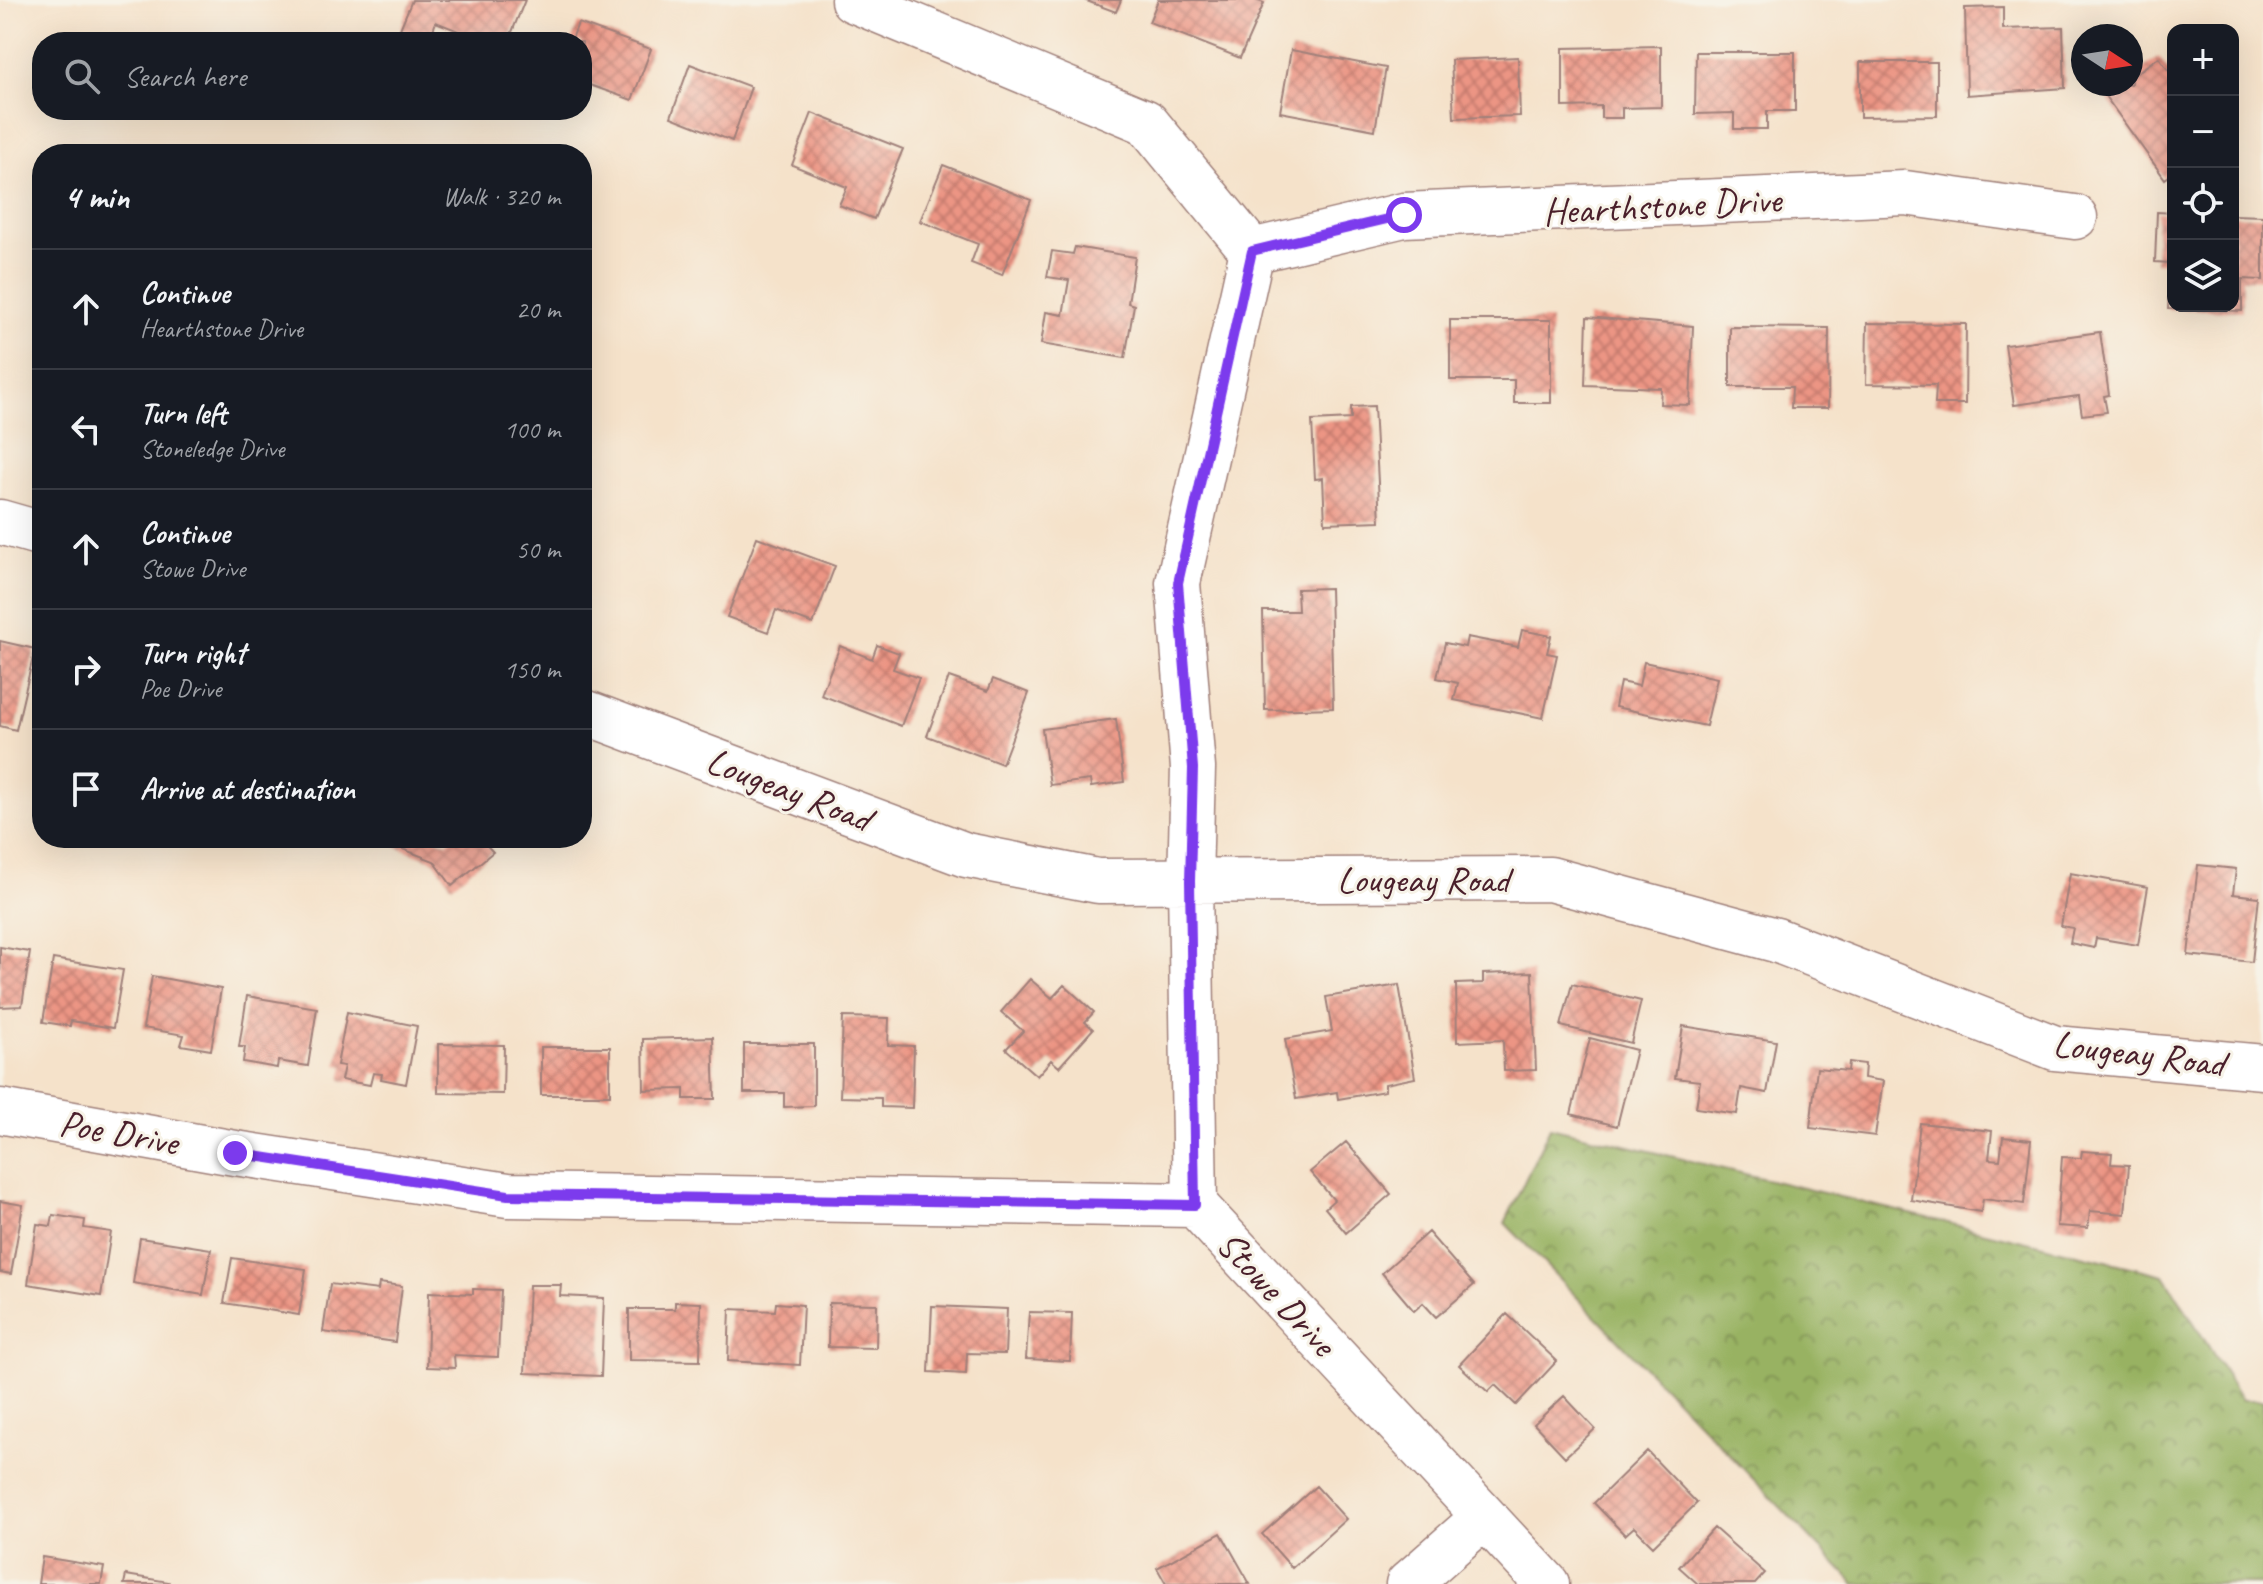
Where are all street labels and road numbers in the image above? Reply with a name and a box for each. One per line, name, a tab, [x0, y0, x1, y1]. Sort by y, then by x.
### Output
street label: Hearthstone Drive	[1542, 176, 1785, 235]
street label: Lougeay Road	[700, 737, 882, 844]
street label: Lougeay Road	[1337, 856, 1514, 903]
street label: Lougeay Road	[2051, 1020, 2232, 1088]
street label: Poe Drive	[56, 1099, 184, 1166]
street label: Stowe Drive	[1207, 1221, 1348, 1368]

